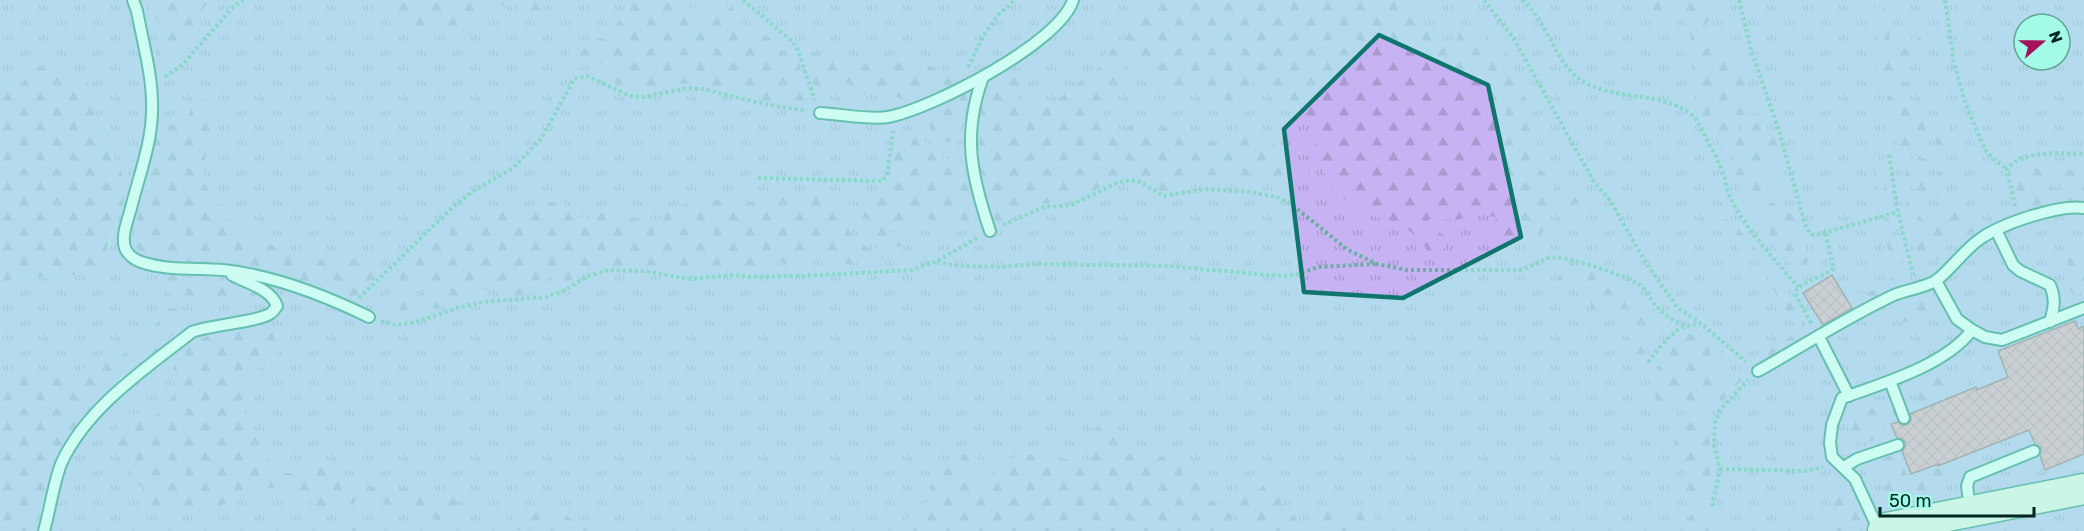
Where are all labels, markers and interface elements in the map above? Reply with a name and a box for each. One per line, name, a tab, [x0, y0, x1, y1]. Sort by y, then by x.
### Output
north arrow	[2012, 12, 2072, 72]
text: N	[2045, 28, 2067, 46]
scale bar	[1880, 480, 2034, 518]
text: 50 m	[1889, 490, 1932, 512]

